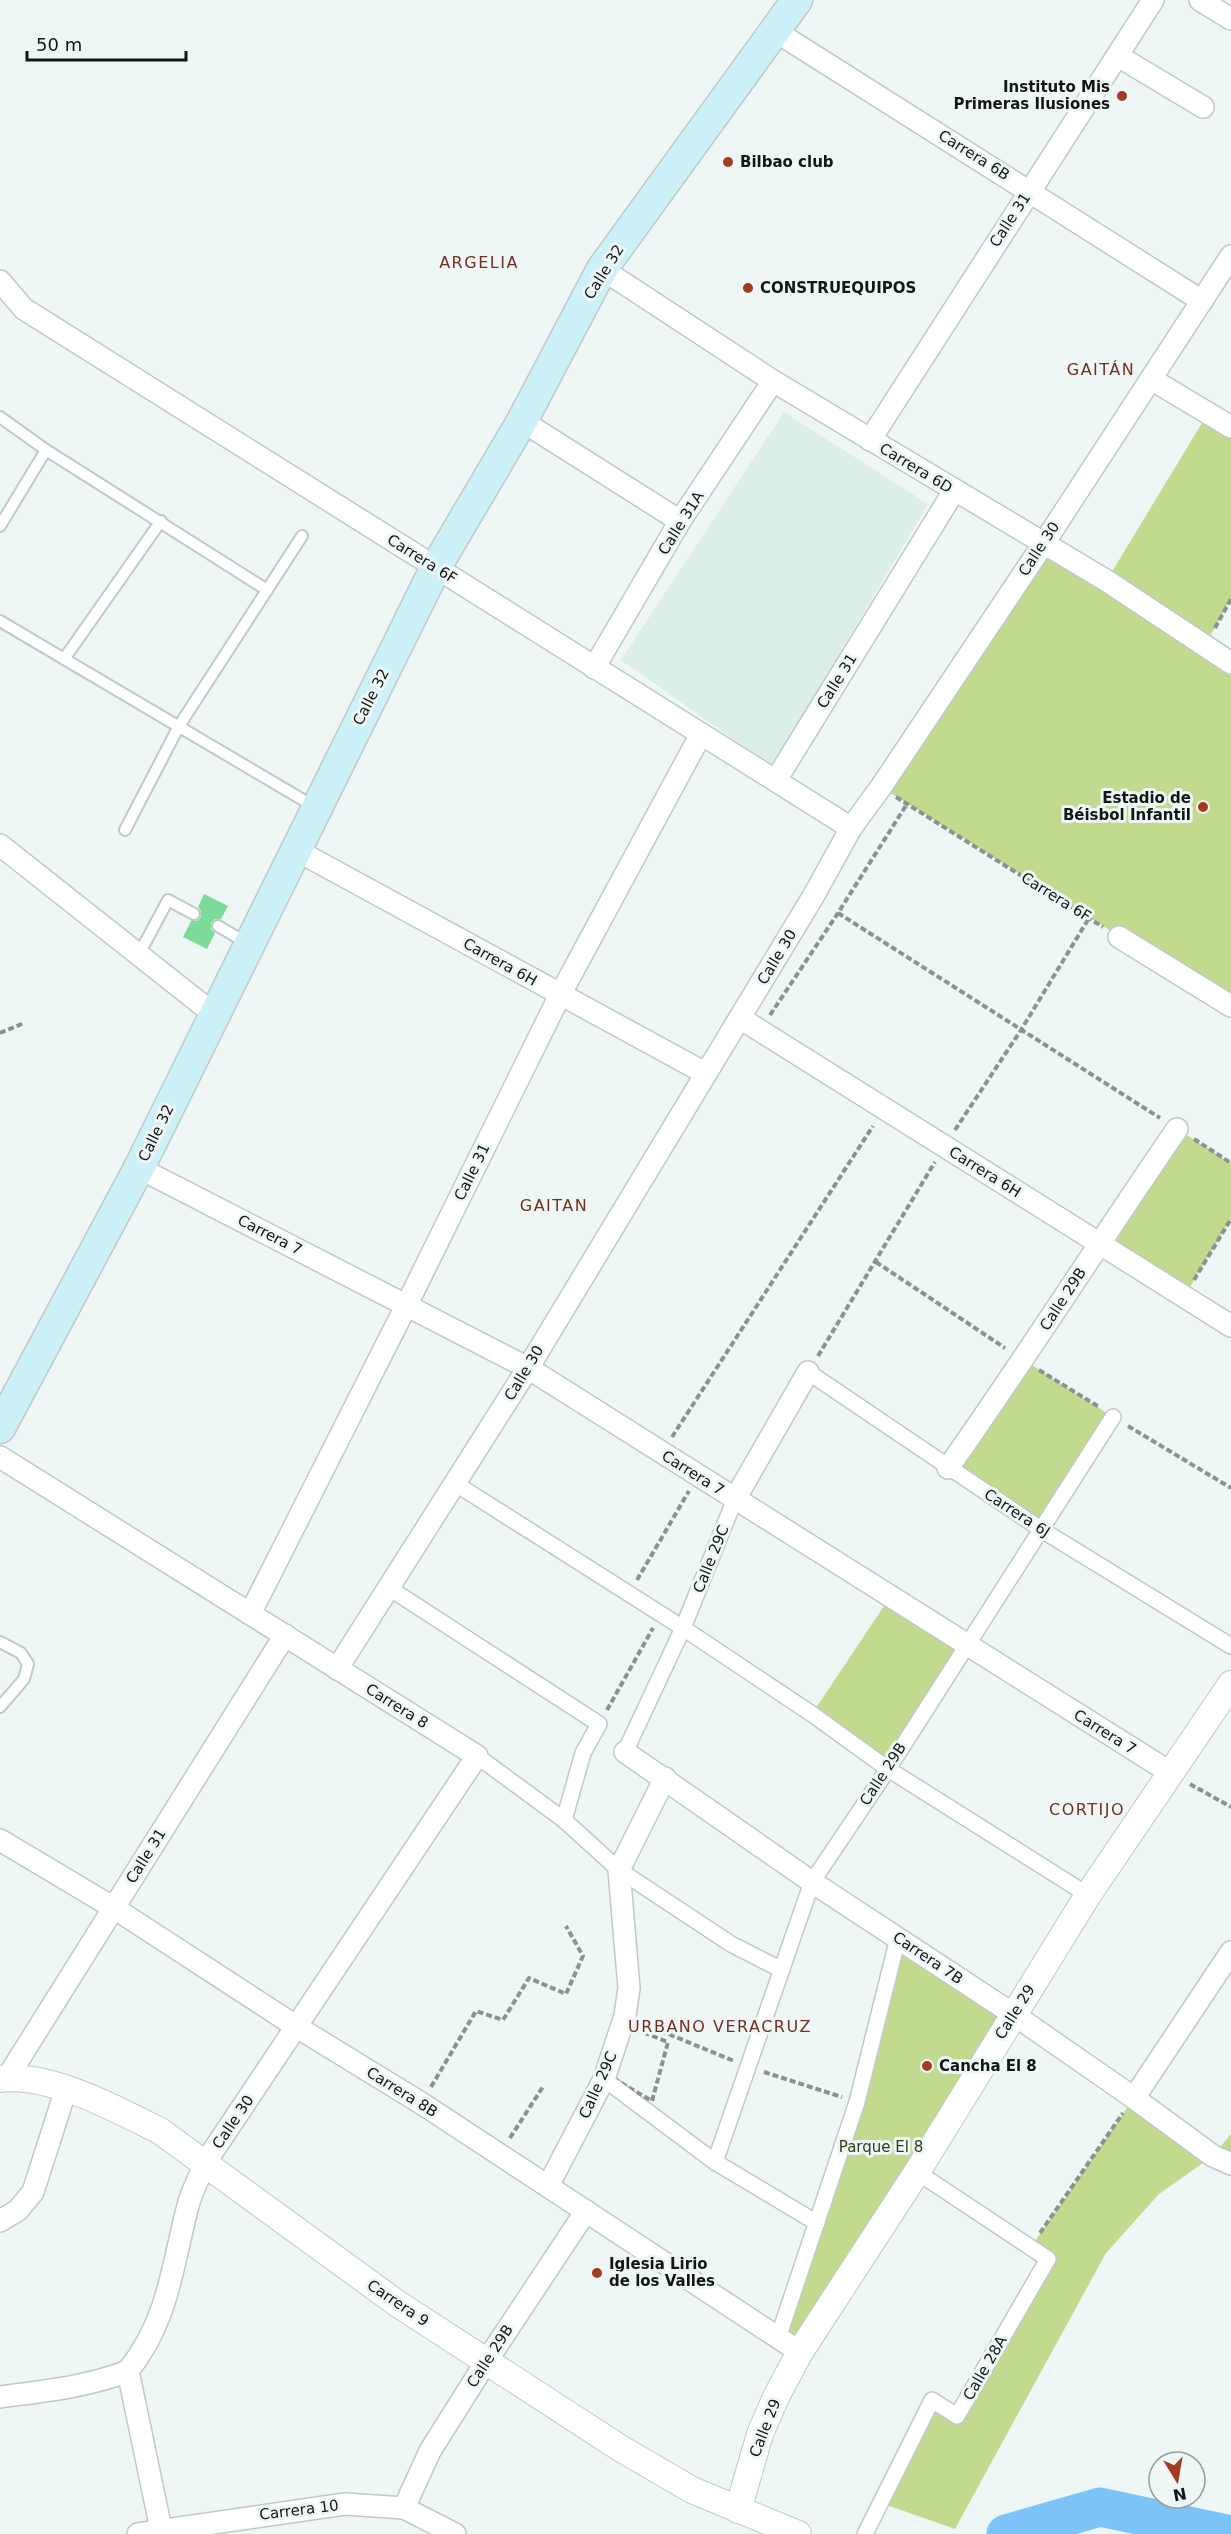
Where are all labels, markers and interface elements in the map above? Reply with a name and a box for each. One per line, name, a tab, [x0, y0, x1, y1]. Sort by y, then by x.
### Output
scale bar	[27, 24, 186, 62]
text: 50 m	[36, 34, 82, 55]
place label: Instituto Mis Primeras Ilusiones	[953, 78, 1110, 113]
marker: Instituto Mis Primeras Ilusiones	[1115, 89, 1129, 103]
street label: Carrera 6B	[935, 126, 1013, 184]
place label: Bilbao club	[740, 153, 834, 171]
marker: Bilbao club	[721, 155, 735, 169]
street label: Calle 31	[986, 189, 1034, 251]
street label: Calle 32	[580, 241, 628, 303]
district label: ARGELIA	[439, 253, 519, 272]
place label: CONSTRUEQUIPOS	[760, 279, 916, 297]
marker: CONSTRUEQUIPOS	[741, 281, 755, 295]
district label: GAITÁN	[1067, 360, 1135, 379]
street label: Carrera 6D	[876, 439, 956, 497]
street label: Calle 31A	[654, 487, 708, 558]
street label: Calle 30	[1015, 518, 1063, 580]
street label: Carrera 6F	[384, 530, 460, 588]
street label: Calle 31	[813, 650, 861, 712]
street label: Calle 32	[349, 666, 393, 728]
place label: Estadio de Béisbol Infantil	[1063, 789, 1191, 824]
marker: Estadio de Béisbol Infantil	[1196, 800, 1210, 814]
street label: Carrera 6F	[1018, 868, 1094, 926]
street label: Calle 30	[754, 926, 800, 988]
street label: Carrera 6H	[460, 934, 540, 990]
street label: Calle 32	[135, 1102, 177, 1164]
street label: Calle 31	[451, 1141, 493, 1203]
street label: Carrera 6H	[946, 1143, 1024, 1201]
district label: GAITAN	[520, 1196, 588, 1215]
street label: Carrera 7	[235, 1211, 305, 1259]
street label: Calle 29B	[1036, 1264, 1090, 1334]
street label: Calle 30	[501, 1342, 547, 1404]
street label: Carrera 7	[658, 1447, 728, 1499]
street label: Carrera 6J	[981, 1485, 1053, 1541]
street label: Calle 29C	[689, 1522, 733, 1596]
street label: Carrera 8	[362, 1680, 432, 1732]
street label: Carrera 7	[1070, 1706, 1140, 1758]
street label: Calle 29B	[856, 1739, 910, 1809]
district label: CORTIJO	[1049, 1800, 1125, 1819]
street label: Calle 31	[122, 1825, 170, 1887]
street label: Carrera 7B	[890, 1928, 966, 1988]
street label: Calle 29	[991, 1981, 1039, 2043]
district label: URBANO VERACRUZ	[628, 2017, 812, 2036]
street label: Calle 29C	[575, 2049, 621, 2121]
place label: Cancha El 8	[939, 2057, 1037, 2075]
marker: Cancha El 8	[920, 2059, 934, 2073]
street label: Carrera 8B	[363, 2063, 441, 2121]
street label: Calle 30	[208, 2092, 258, 2152]
park label: Parque El 8	[839, 2138, 923, 2156]
place label: Iglesia Lirio de los Valles	[609, 2255, 715, 2290]
marker: Iglesia Lirio de los Valles	[590, 2266, 604, 2280]
street label: Carrera 9	[364, 2276, 432, 2330]
street label: Calle 29B	[463, 2321, 517, 2391]
street label: Calle 28A	[959, 2332, 1011, 2403]
street label: Calle 29	[746, 2396, 784, 2460]
north arrow	[1147, 2450, 1207, 2510]
text: N	[1171, 2484, 1188, 2505]
street label: Carrera 10	[258, 2496, 340, 2524]

